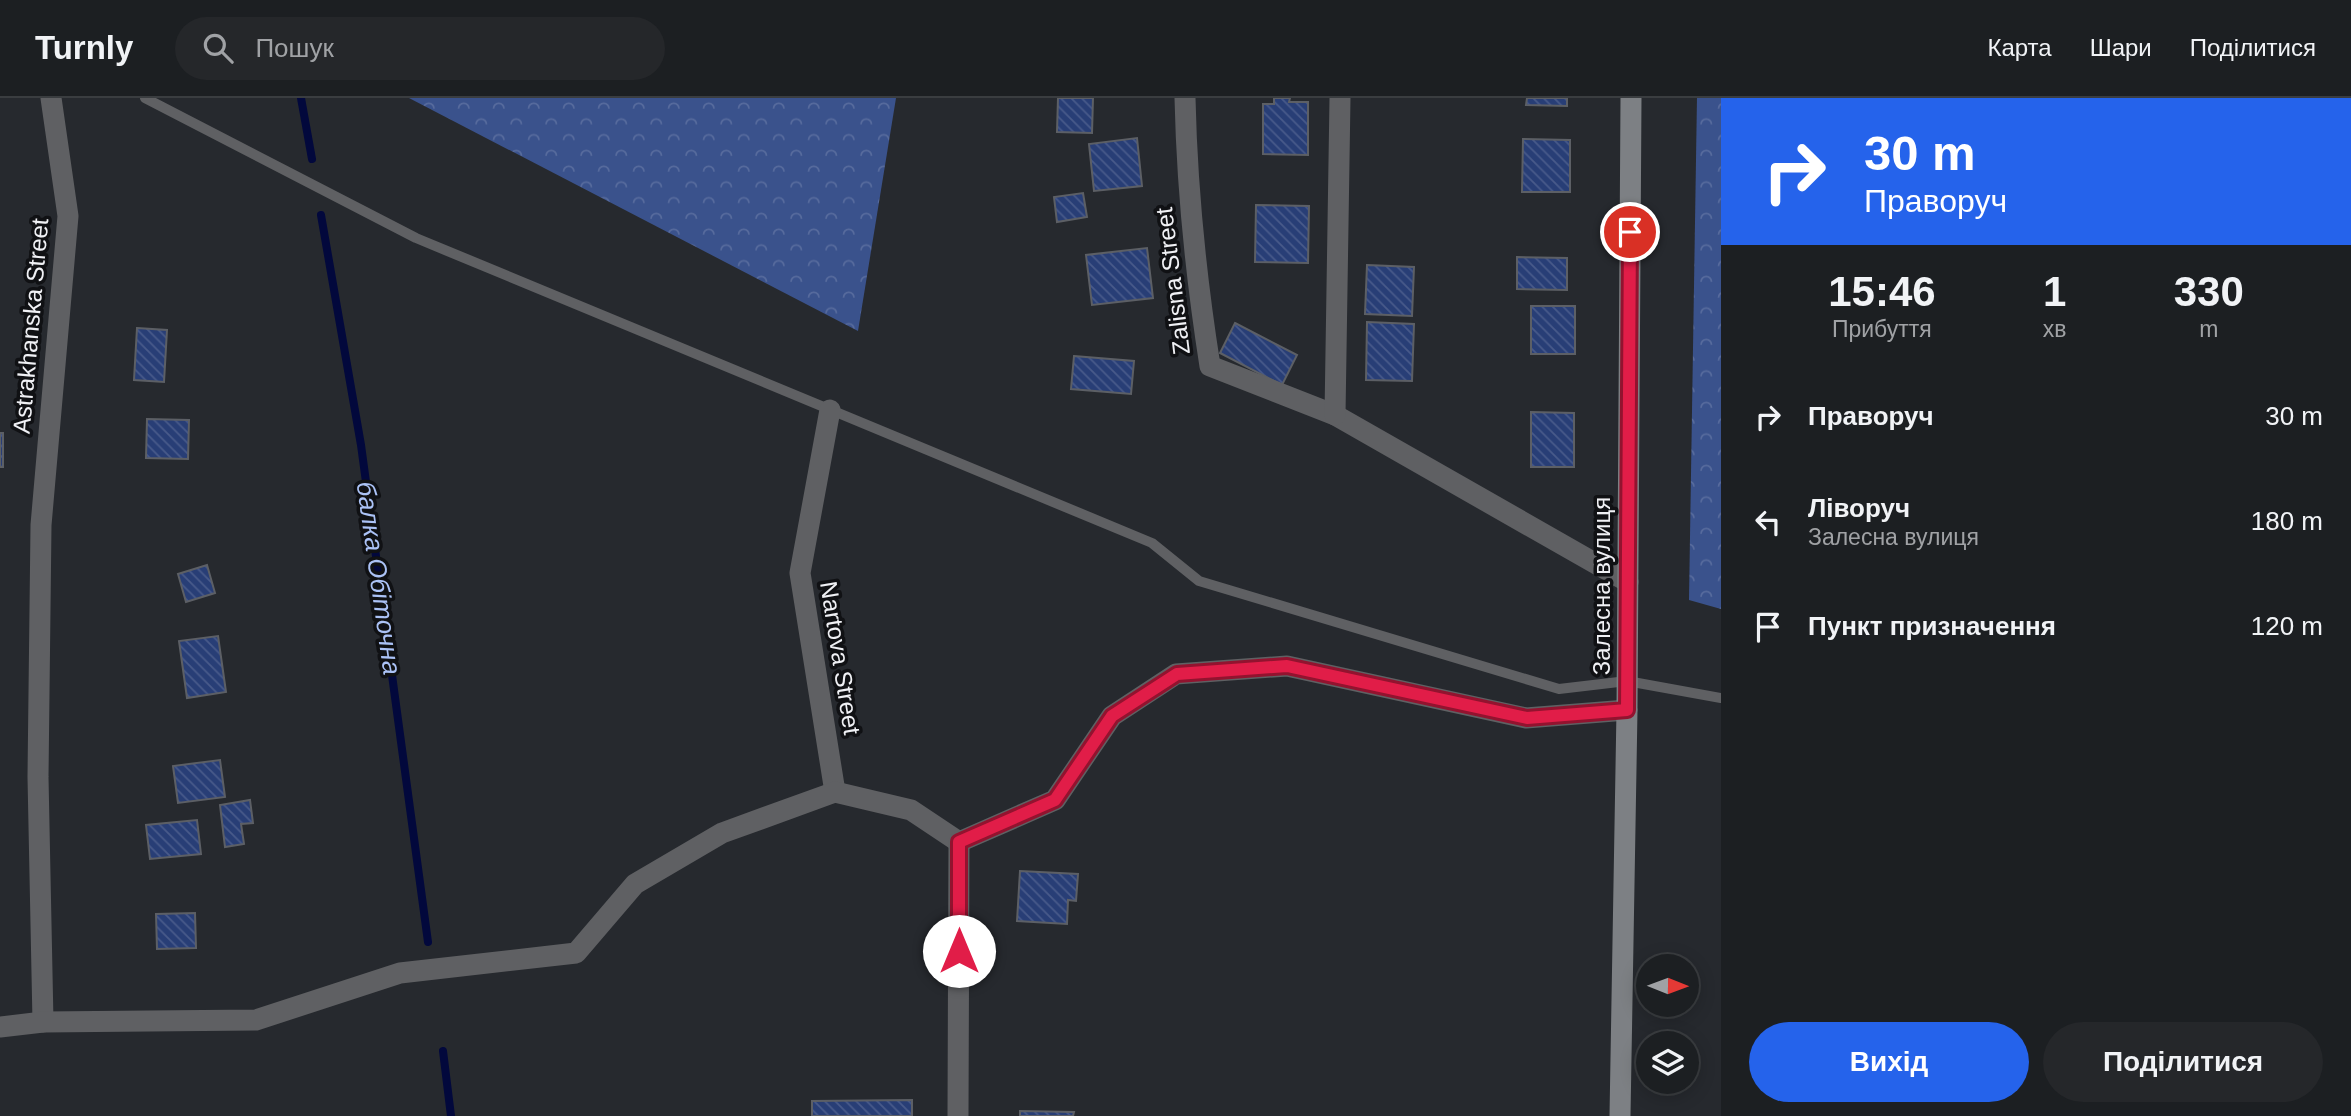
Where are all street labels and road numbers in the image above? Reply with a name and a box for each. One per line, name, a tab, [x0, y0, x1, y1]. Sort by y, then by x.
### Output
street label: Zalisna Street	[1150, 206, 1195, 356]
street label: Astrakhanska Street	[8, 217, 53, 435]
street label: Залесна вулиця	[1588, 497, 1615, 675]
street label: Nartova Street	[815, 579, 866, 737]

